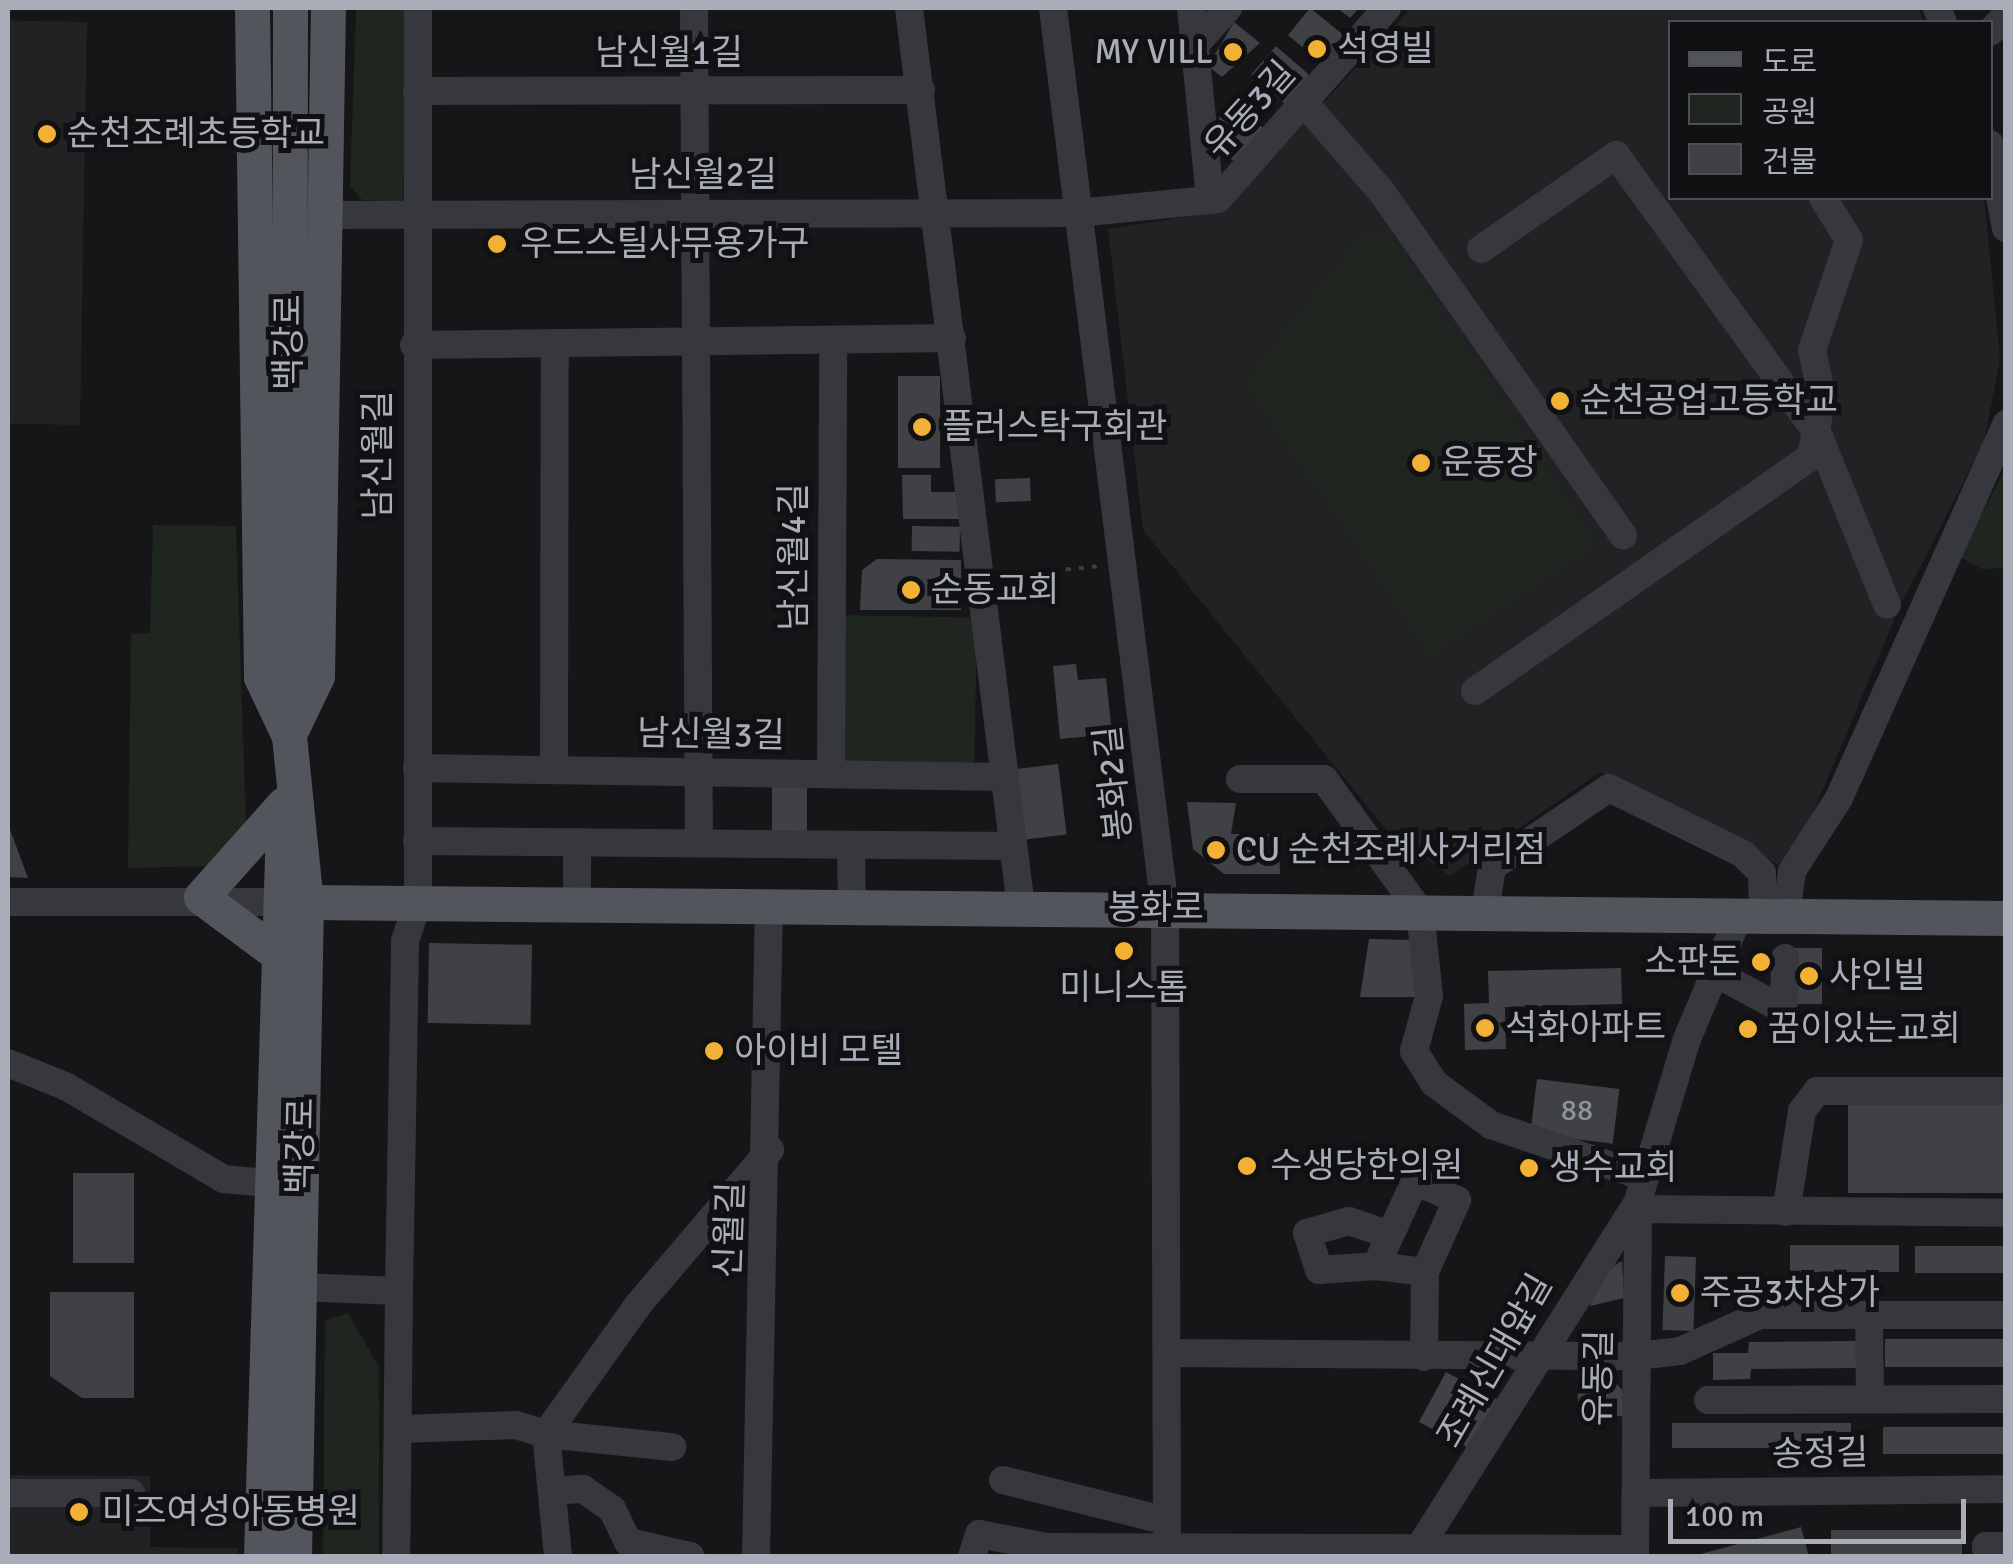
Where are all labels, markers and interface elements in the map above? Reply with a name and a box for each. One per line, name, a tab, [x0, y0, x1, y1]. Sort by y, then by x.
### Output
legend	[1668, 20, 1993, 200]
place label: 석영빌	[1337, 28, 1434, 70]
place label: MY VILL	[1094, 31, 1213, 73]
street label: 남신월1길	[595, 32, 743, 74]
marker: 석영빌	[1306, 38, 1328, 60]
marker: MY VILL	[1222, 41, 1244, 63]
text: 도로	[1762, 44, 1817, 81]
street label: 유동3길	[1196, 53, 1304, 167]
text: 공원	[1762, 94, 1817, 131]
place label: 순천조례초등학교	[67, 113, 325, 155]
marker: 순천조례초등학교	[36, 123, 58, 145]
text: 건물	[1762, 144, 1817, 181]
street label: 남신월2길	[629, 154, 777, 196]
place label: 우드스틸사무용가구	[520, 223, 810, 265]
marker: 우드스틸사무용가구	[484, 231, 510, 257]
street label: 백강로	[268, 294, 310, 390]
place label: 순천공업고등학교	[1580, 380, 1838, 422]
marker: 순천공업고등학교	[1549, 390, 1571, 412]
street label: 남신월길	[357, 391, 399, 519]
place label: 플러스탁구회관	[942, 406, 1167, 448]
marker: 플러스탁구회관	[911, 416, 933, 438]
place label: 운동장	[1441, 442, 1538, 484]
marker: 운동장	[1410, 452, 1432, 474]
street label: 남신월4길	[773, 483, 815, 631]
place label: 순동교회	[931, 569, 1060, 611]
marker: 순동교회	[900, 579, 922, 601]
street label: 남신월3길	[637, 713, 785, 757]
street label: 봉화2길	[1087, 723, 1141, 843]
place label: CU 순천조례사거리점	[1236, 829, 1546, 871]
marker: CU 순천조례사거리점	[1205, 839, 1227, 861]
street label: 봉화로	[1108, 887, 1204, 929]
marker: 미니스톱	[1113, 940, 1135, 962]
place label: 소판돈	[1644, 941, 1741, 983]
marker: 소판돈	[1750, 951, 1772, 973]
place label: 샤인빌	[1829, 955, 1926, 997]
marker: 샤인빌	[1798, 965, 1820, 987]
place label: 미니스톱	[1060, 967, 1188, 1009]
place label: 석화아파트	[1505, 1007, 1666, 1049]
place label: 꿈이있는교회	[1768, 1008, 1961, 1050]
marker: 석화아파트	[1474, 1017, 1496, 1039]
marker: 꿈이있는교회	[1737, 1018, 1759, 1040]
place label: 아이비 모텔	[734, 1030, 903, 1072]
marker: 아이비 모텔	[703, 1040, 725, 1062]
house number: 88	[1561, 1093, 1593, 1129]
street label: 백강로	[279, 1097, 323, 1195]
place label: 수생당한의원	[1270, 1145, 1463, 1187]
place label: 생수교회	[1549, 1147, 1678, 1189]
marker: 수생당한의원	[1234, 1153, 1260, 1179]
marker: 생수교회	[1518, 1157, 1540, 1179]
street label: 신월길	[707, 1181, 753, 1279]
street label: 조례신대앞길	[1429, 1267, 1561, 1455]
place label: 주공3차상가	[1700, 1272, 1880, 1314]
marker: 주공3차상가	[1669, 1282, 1691, 1304]
street label: 유동길	[1577, 1329, 1621, 1427]
street label: 송정길	[1771, 1432, 1869, 1476]
scale bar	[1673, 1479, 1970, 1541]
place label: 미즈여성아동병원	[102, 1491, 360, 1533]
text: 100 m	[1685, 1498, 1764, 1535]
marker: 미즈여성아동병원	[66, 1499, 92, 1525]

